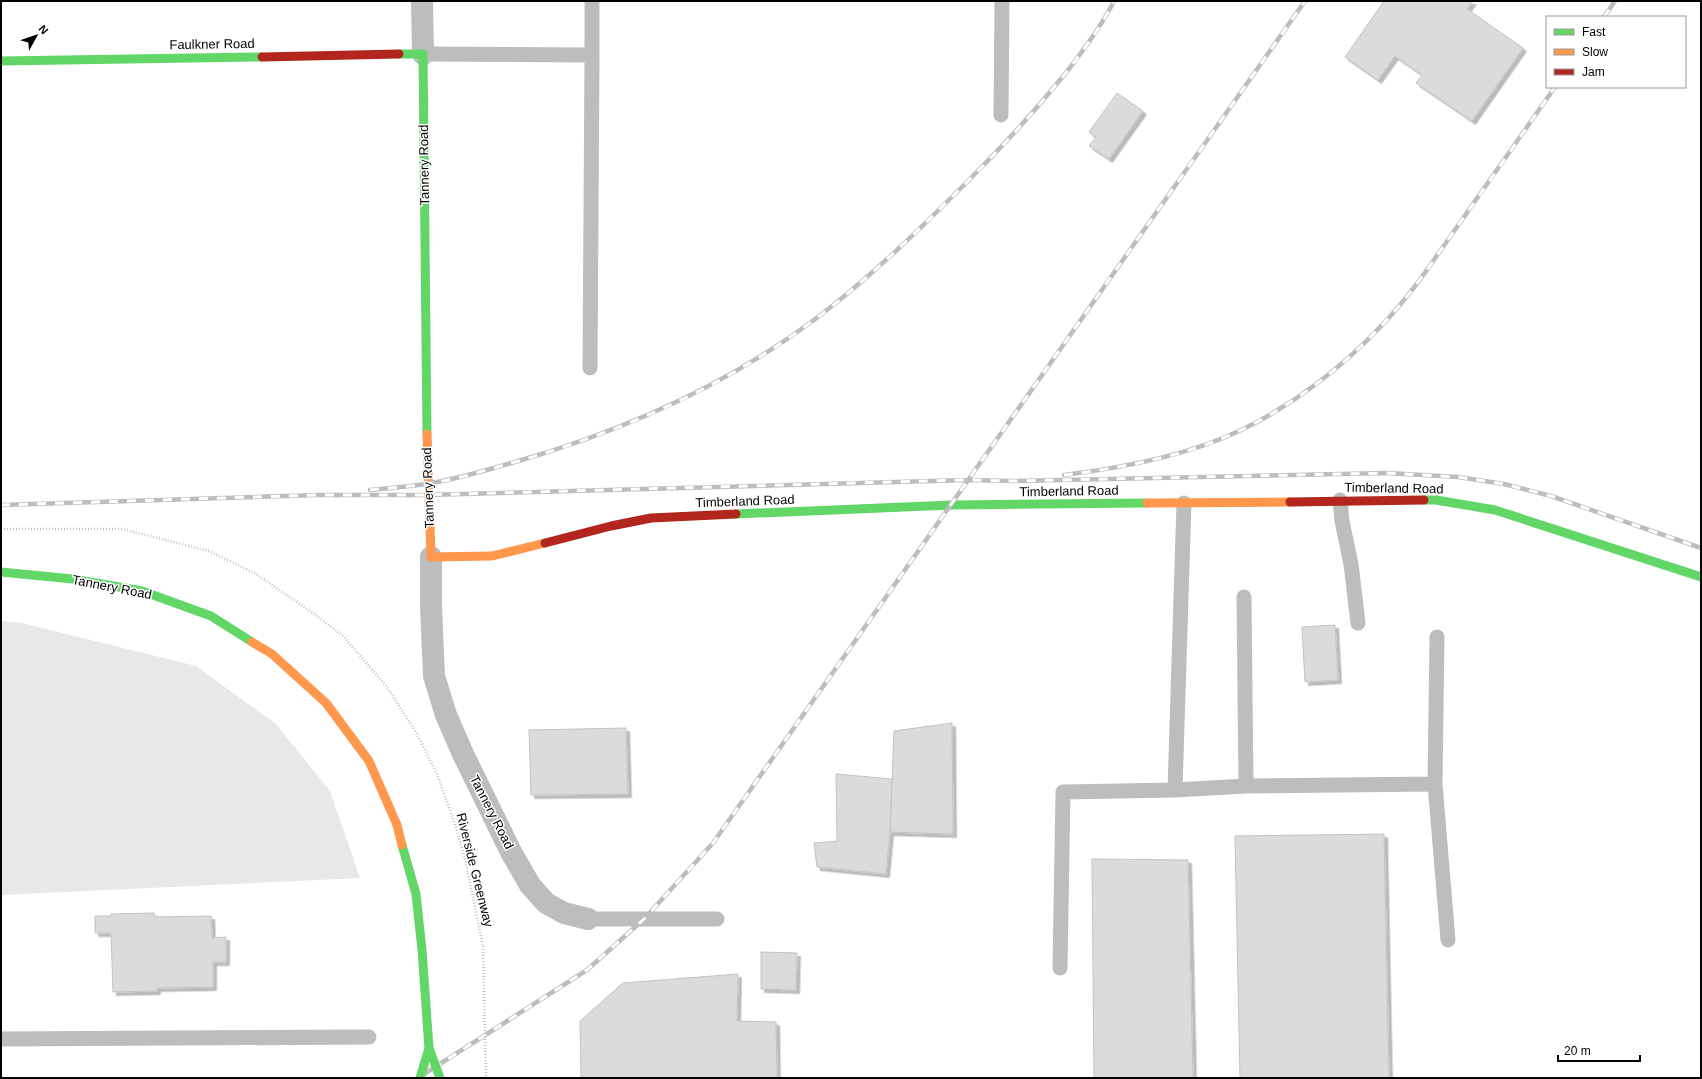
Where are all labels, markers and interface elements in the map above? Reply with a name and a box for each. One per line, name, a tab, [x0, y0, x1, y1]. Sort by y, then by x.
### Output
north arrow	[16, 16, 56, 56]
legend	[1546, 16, 1686, 88]
text: N	[37, 23, 51, 37]
text: Fast	[1582, 25, 1606, 39]
street label: Faulkner Road	[169, 36, 255, 52]
text: Slow	[1582, 45, 1608, 59]
text: Jam	[1582, 65, 1605, 79]
street label: Tannery Road	[416, 124, 432, 206]
street label: Tannery Road	[419, 447, 437, 529]
street label: Timberland Road	[1344, 480, 1444, 496]
street label: Timberland Road	[1019, 483, 1119, 499]
street label: Timberland Road	[695, 492, 795, 510]
street label: Tannery Road	[71, 572, 153, 602]
street label: Tannery Road	[467, 773, 517, 851]
street label: Riverside Greenway	[454, 811, 497, 929]
scale bar	[1558, 1037, 1640, 1063]
text: 20 m	[1564, 1044, 1591, 1058]

